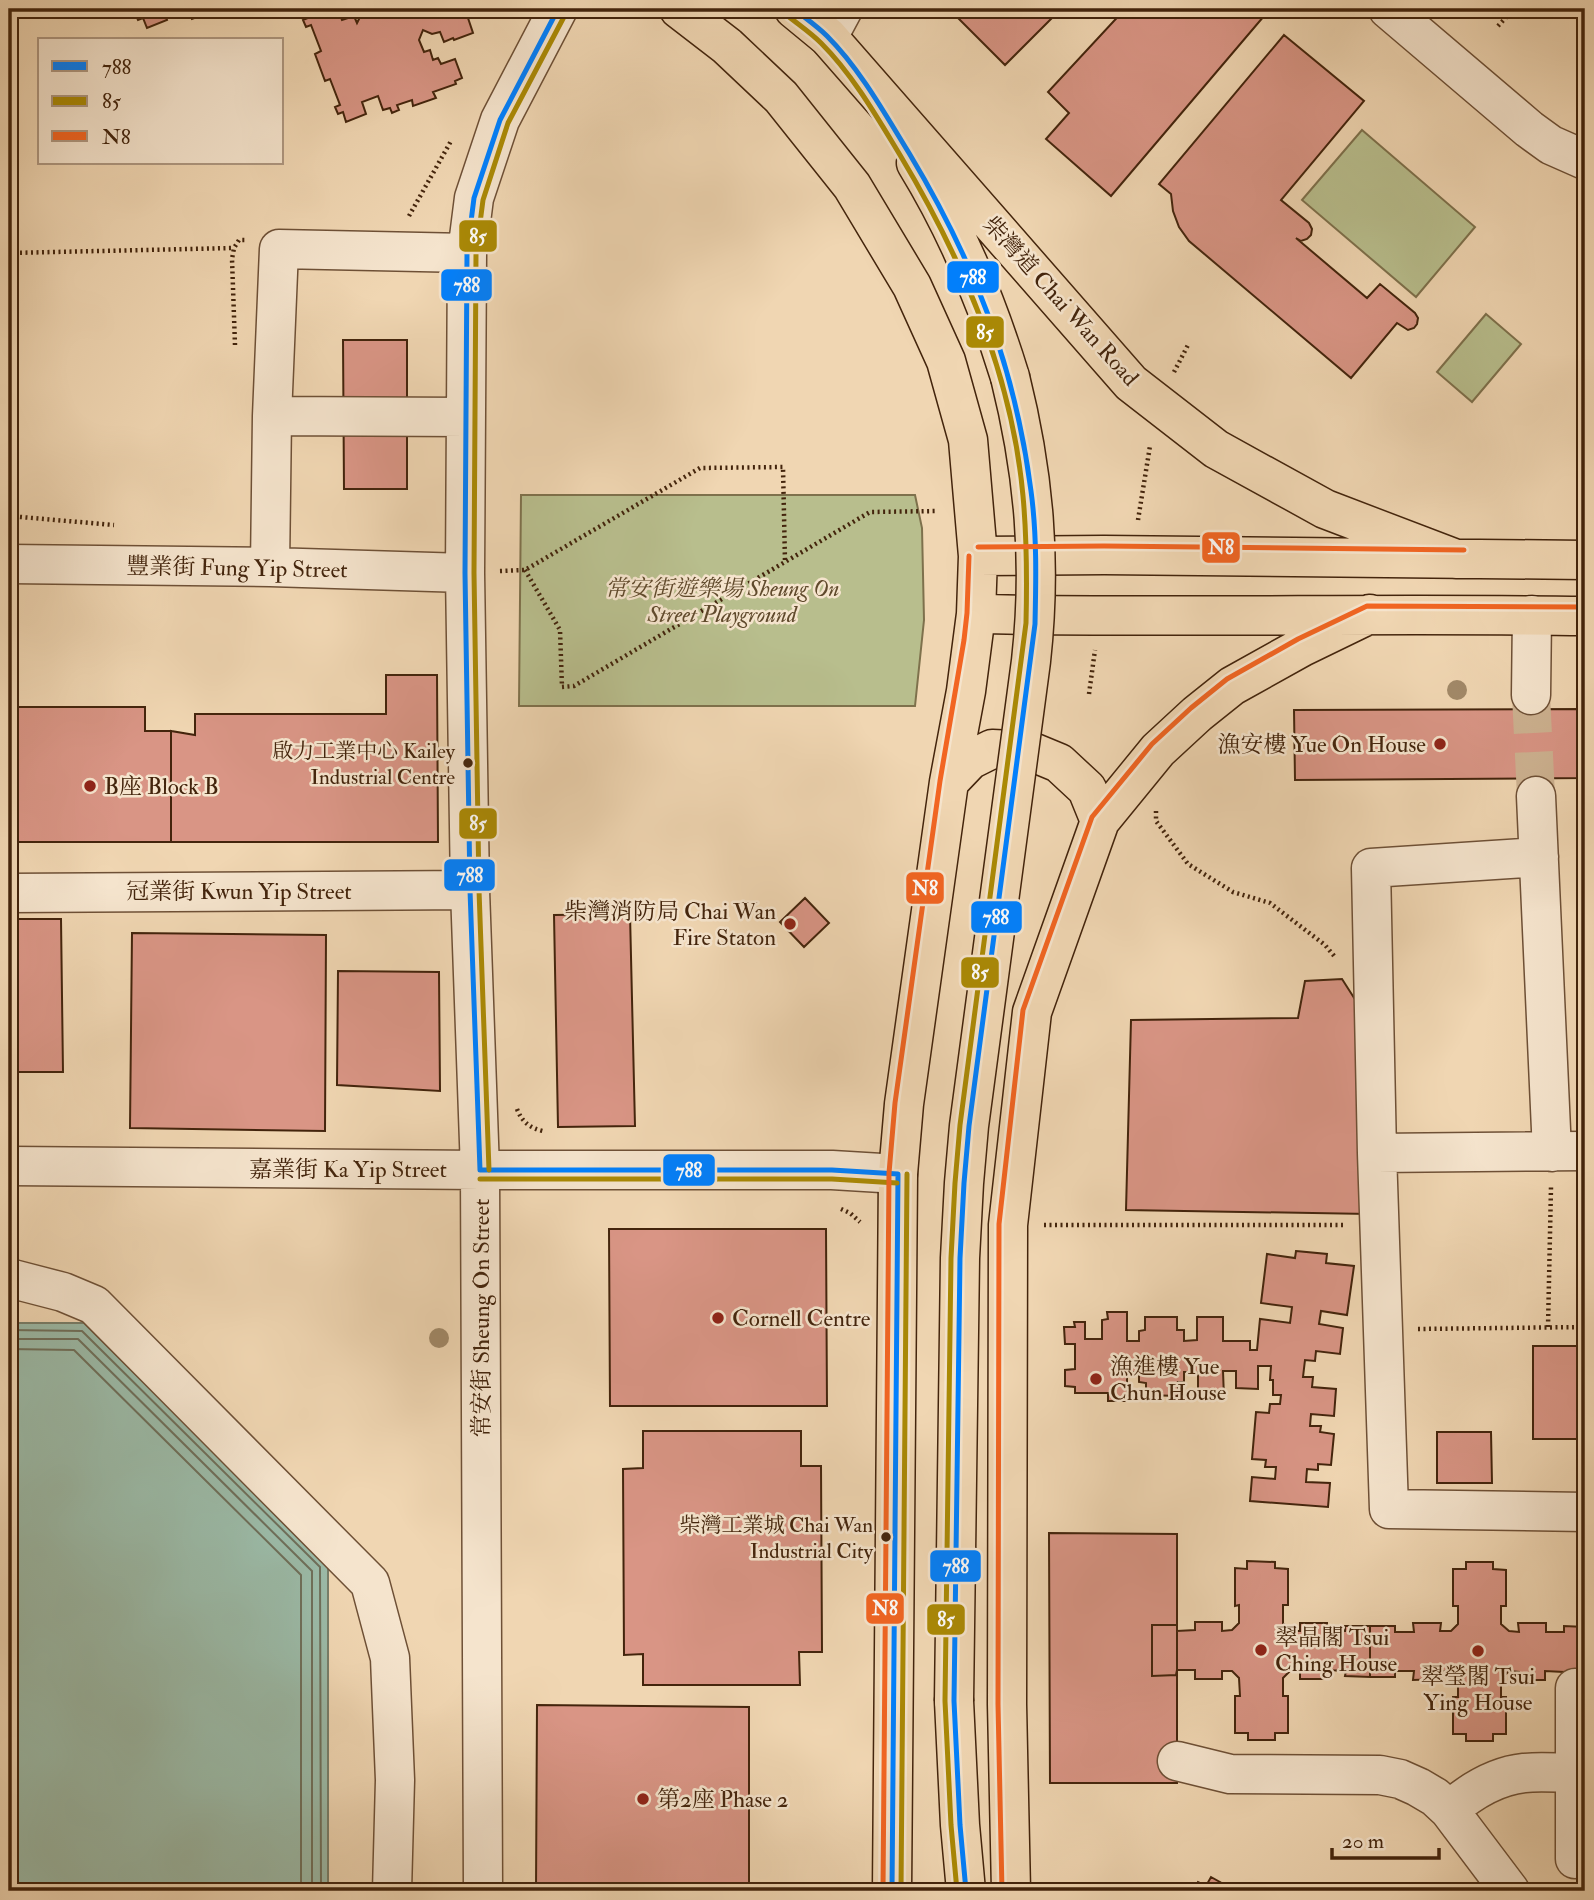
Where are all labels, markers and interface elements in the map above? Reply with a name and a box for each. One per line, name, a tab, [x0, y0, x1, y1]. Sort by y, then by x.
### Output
legend	[38, 38, 284, 164]
text: 788	[102, 54, 131, 81]
text: 85	[102, 88, 122, 115]
text: N8	[102, 124, 131, 151]
street label: 柴灣道 Chai Wan Road	[977, 210, 1145, 392]
line badge: 85	[458, 219, 498, 253]
text: 85	[469, 225, 487, 249]
line badge: 788	[946, 260, 1000, 294]
text: 788	[960, 266, 986, 290]
line badge: 788	[440, 268, 493, 302]
text: 788	[454, 274, 480, 298]
line badge: 85	[965, 315, 1005, 349]
text: 85	[976, 321, 994, 345]
line badge: N8	[1201, 531, 1241, 564]
text: N8	[1207, 536, 1234, 560]
street label: 豐業街 Fung Yip Street	[126, 552, 348, 585]
park label: 常安街遊樂場 Sheung On Street Playground	[605, 574, 839, 629]
place label: 漁安樓 Yue On House	[1217, 730, 1426, 759]
marker: 漁安樓 Yue On House	[1432, 736, 1448, 752]
place label: 啟力工業中心 Kailey Industrial Centre	[272, 738, 456, 791]
marker: 啟力工業中心 Kailey Industrial Centre	[461, 756, 475, 770]
place label: B座 Block B	[104, 772, 219, 801]
marker: B座 Block B	[82, 778, 98, 794]
line badge: 85	[458, 807, 498, 840]
text: 85	[469, 812, 487, 836]
line badge: 788	[443, 858, 496, 892]
text: 788	[457, 864, 483, 888]
line badge: N8	[905, 871, 945, 905]
street label: 冠業街 Kwun Yip Street	[126, 877, 352, 907]
text: N8	[911, 877, 938, 901]
place label: 柴灣消防局 Chai Wan Fire Staton	[564, 897, 776, 952]
line badge: 788	[970, 900, 1023, 934]
text: 788	[983, 906, 1009, 930]
marker: 柴灣消防局 Chai Wan Fire Staton	[782, 916, 798, 932]
line badge: 85	[960, 956, 1000, 989]
text: 85	[971, 961, 989, 985]
line badge: 788	[662, 1153, 716, 1187]
street label: 嘉業街 Ka Yip Street	[249, 1155, 447, 1185]
text: 788	[676, 1159, 702, 1183]
street label: 常安街 Sheung On Street	[467, 1198, 496, 1438]
place label: Cornell Centre	[732, 1304, 871, 1333]
marker: Cornell Centre	[710, 1310, 726, 1326]
place label: 漁進樓 Yue Chun House	[1110, 1352, 1227, 1407]
marker: 漁進樓 Yue Chun House	[1088, 1371, 1104, 1387]
place label: 柴灣工業城 Chai Wan Industrial City	[680, 1512, 874, 1565]
marker: 柴灣工業城 Chai Wan Industrial City	[879, 1530, 893, 1544]
line badge: 788	[929, 1549, 982, 1583]
text: 788	[943, 1555, 969, 1579]
line badge: N8	[865, 1592, 905, 1625]
text: N8	[871, 1597, 898, 1621]
line badge: 85	[926, 1603, 966, 1636]
text: 85	[937, 1608, 955, 1632]
place label: 翠晶閣 Tsui Ching House	[1275, 1623, 1397, 1678]
marker: 翠晶閣 Tsui Ching House	[1253, 1642, 1269, 1658]
marker: 翠瑩閣 Tsui Ying House	[1470, 1643, 1486, 1659]
place label: 翠瑩閣 Tsui Ying House	[1421, 1662, 1535, 1717]
place label: 第2座 Phase 2	[657, 1785, 788, 1814]
marker: 第2座 Phase 2	[635, 1791, 651, 1807]
scale bar	[1332, 1816, 1438, 1860]
text: 20 m	[1342, 1828, 1384, 1855]

